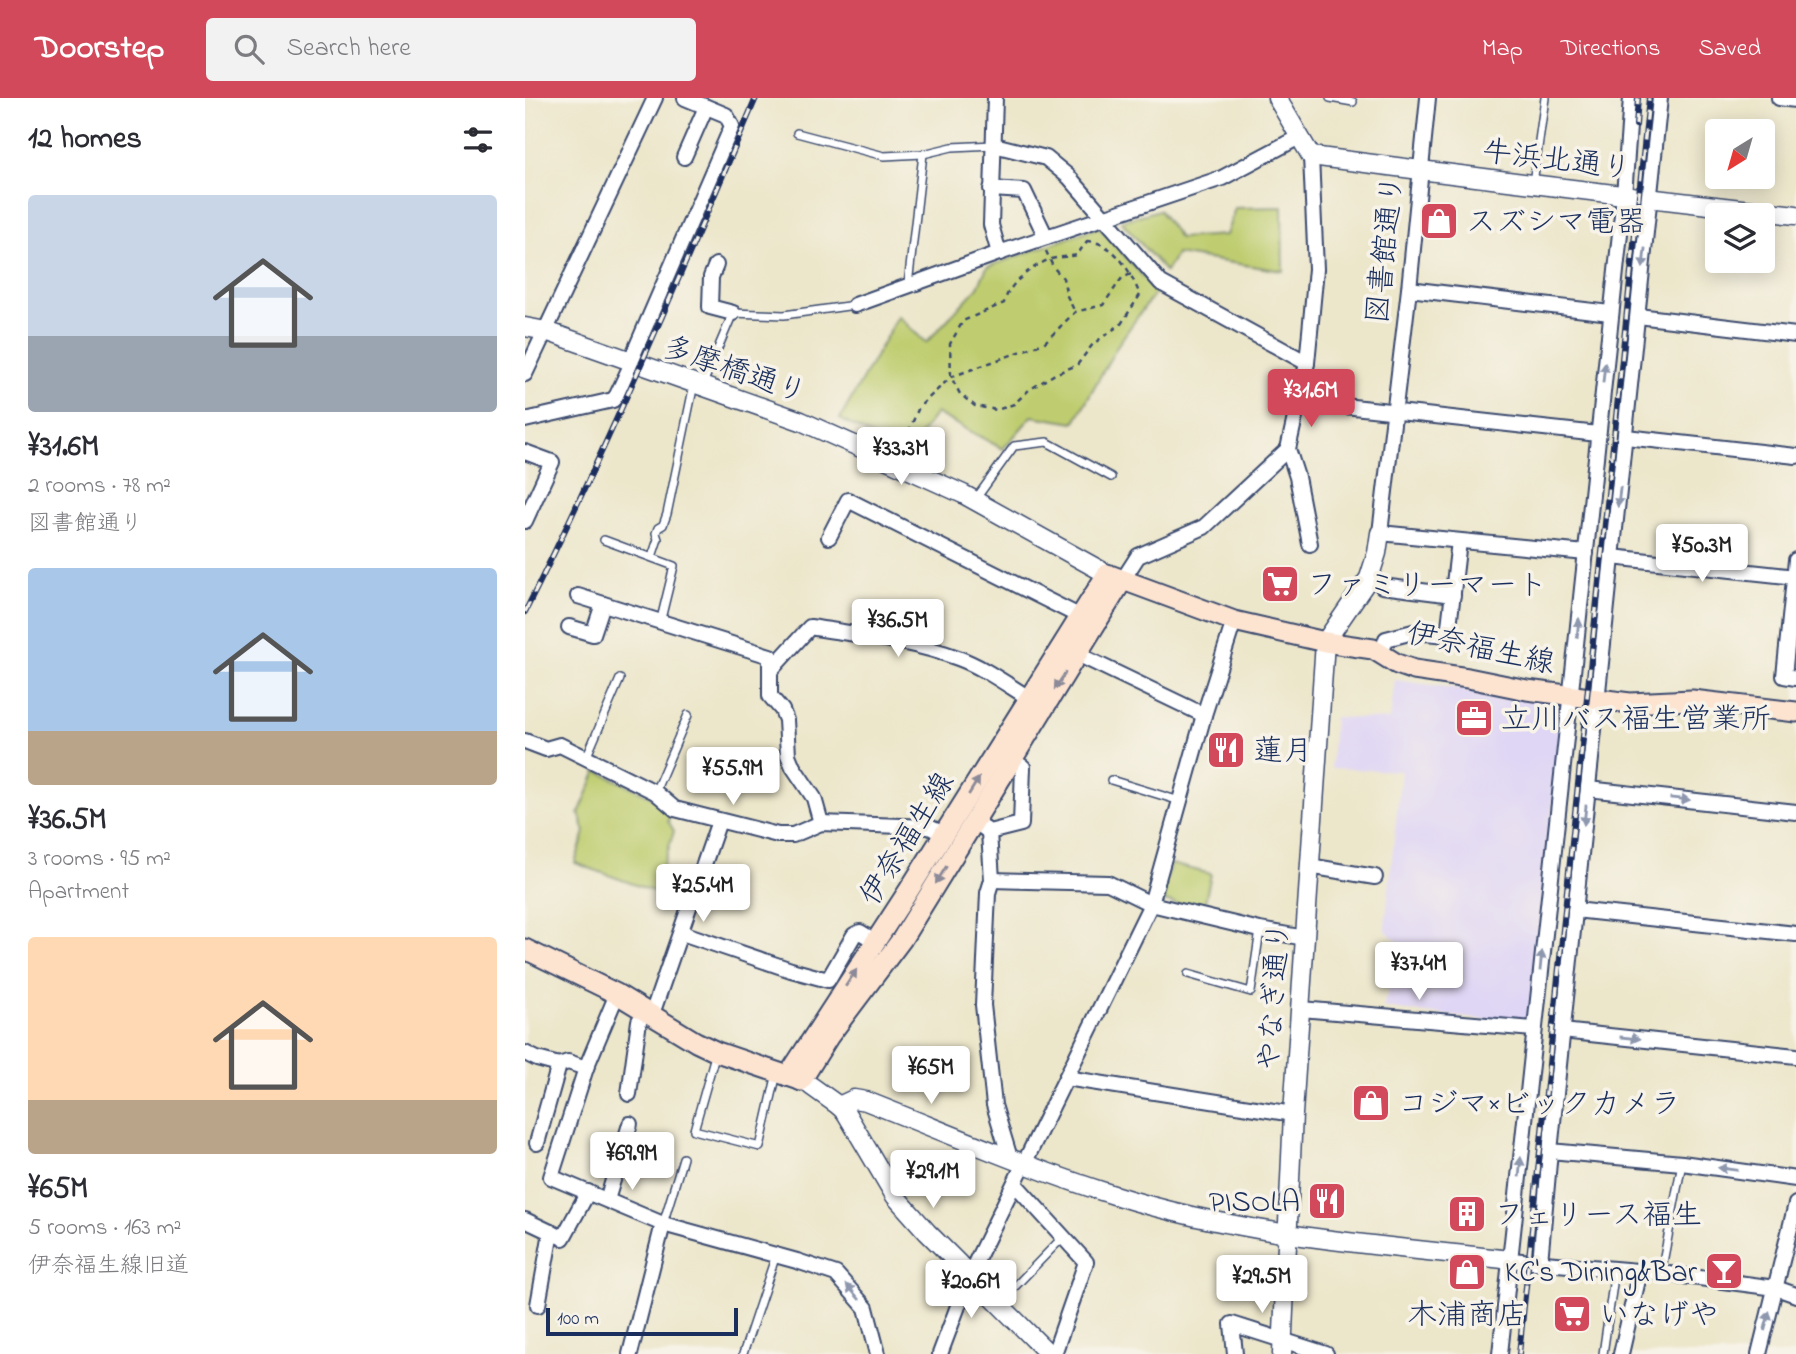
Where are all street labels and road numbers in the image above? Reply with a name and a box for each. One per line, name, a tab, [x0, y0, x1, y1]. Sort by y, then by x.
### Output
street label: 牛浜北通り	[1480, 131, 1634, 193]
street label: 図書館通り	[1357, 172, 1417, 326]
street label: 多摩橋通り	[656, 327, 812, 417]
street label: 伊奈福生線	[1402, 613, 1558, 687]
street label: 伊奈福生線	[850, 764, 967, 915]
street label: やなぎ通り	[1249, 920, 1303, 1073]

